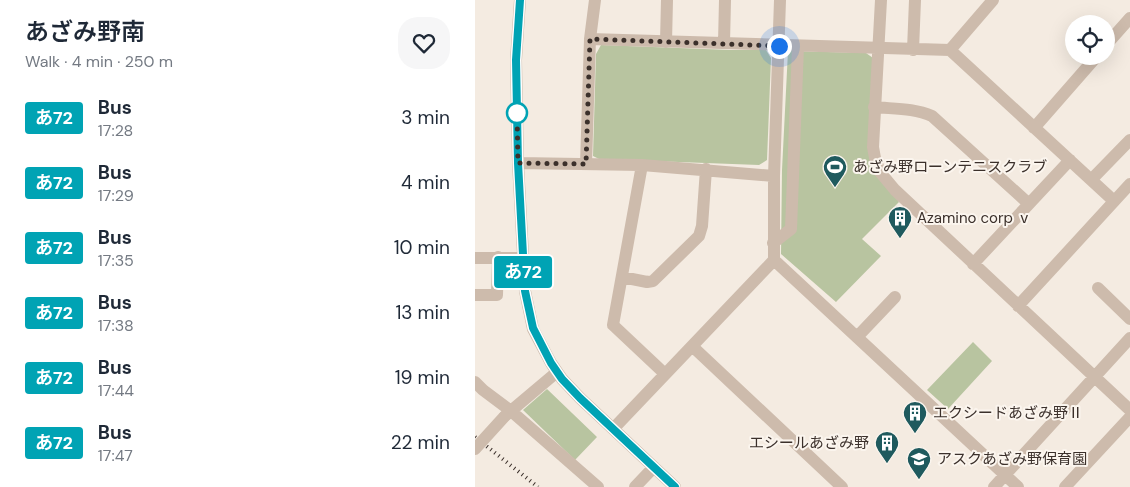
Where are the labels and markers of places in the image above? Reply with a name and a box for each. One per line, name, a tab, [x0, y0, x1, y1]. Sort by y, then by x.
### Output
unlabelled marker	[506, 102, 528, 124]
sports icon: あざみ野ローンテニスクラブ	[822, 154, 848, 188]
place label: あざみ野ローンテニスクラブ	[853, 157, 1047, 177]
building icon: Azamino corp ⅴ	[887, 205, 913, 239]
place label: Azamino corp ⅴ	[917, 208, 1032, 228]
building icon: エクシードあざみ野Ⅱ	[902, 400, 928, 434]
place label: エクシードあざみ野Ⅱ	[933, 403, 1083, 423]
building icon: エシールあざみ野	[874, 430, 900, 464]
place label: エシールあざみ野	[749, 433, 869, 453]
school or university icon: アスクあざみ野保育園	[906, 446, 932, 480]
place label: アスクあざみ野保育園	[937, 449, 1087, 469]

